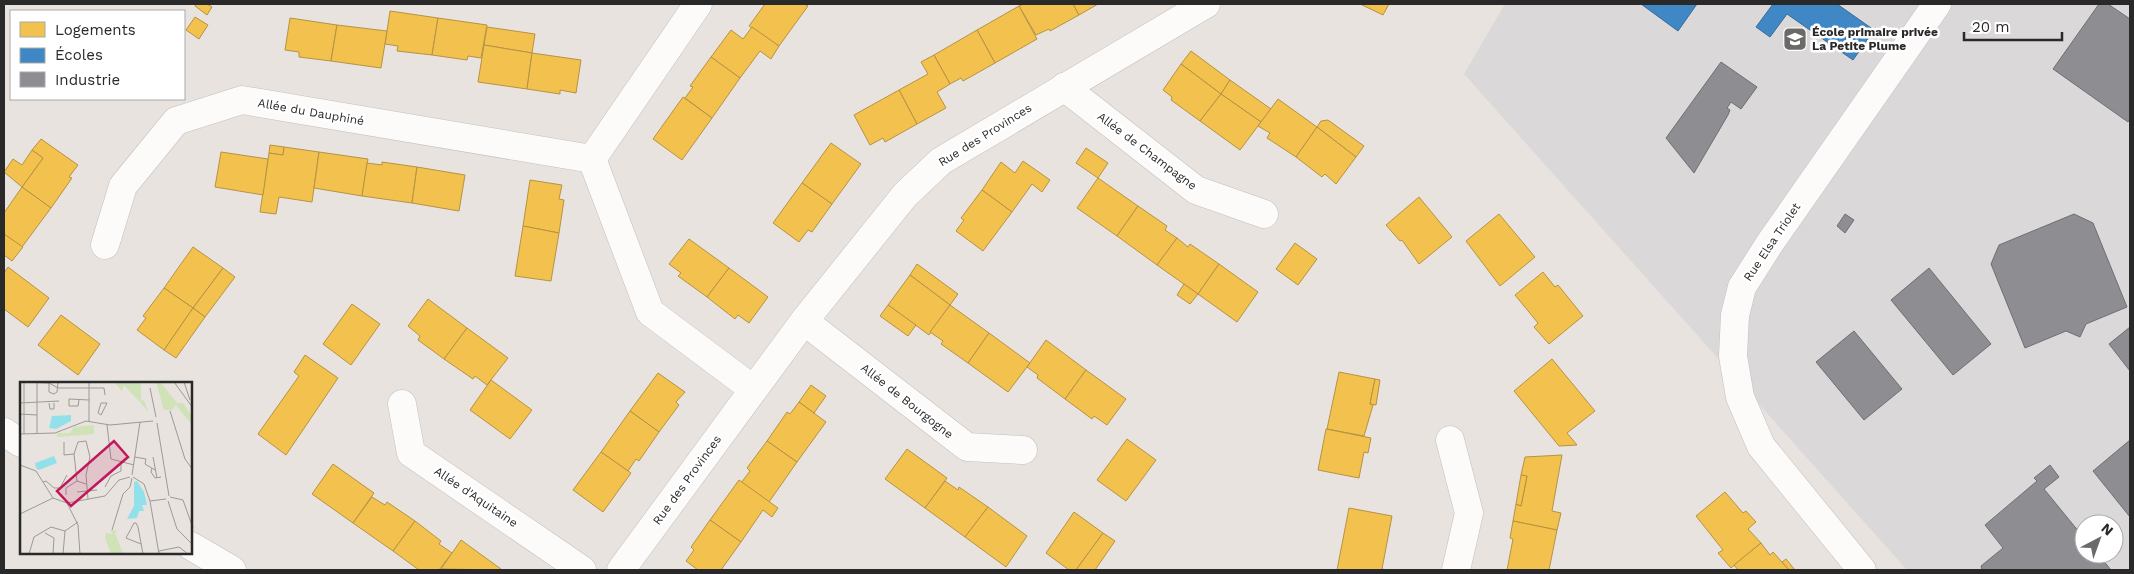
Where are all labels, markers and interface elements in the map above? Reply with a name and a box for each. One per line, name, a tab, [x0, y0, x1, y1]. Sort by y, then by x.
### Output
legend	[10, 10, 185, 100]
scale bar	[1964, 10, 2062, 42]
text: 20 m	[1972, 18, 2010, 36]
text: Logements	[55, 21, 136, 39]
place label: École primaire privée La Petite Plume	[1812, 25, 1938, 53]
school or university icon: École primaire privée La Petite Plume	[1782, 26, 1808, 52]
text: Écoles	[55, 46, 103, 64]
text: Industrie	[55, 71, 120, 89]
street label: Allée du Dauphiné	[257, 96, 365, 128]
street label: Rue des Provinces	[936, 101, 1034, 169]
street label: Allée de Champagne	[1095, 109, 1199, 193]
street label: Rue Elsa Triolet	[1741, 200, 1803, 284]
street label: Allée de Bourgogne	[858, 361, 956, 441]
inset map	[20, 382, 192, 554]
street label: Rue des Provinces	[650, 433, 724, 527]
street label: Allée d'Aquitaine	[432, 464, 520, 530]
north arrow	[2074, 514, 2124, 564]
text: N	[2098, 520, 2117, 539]

